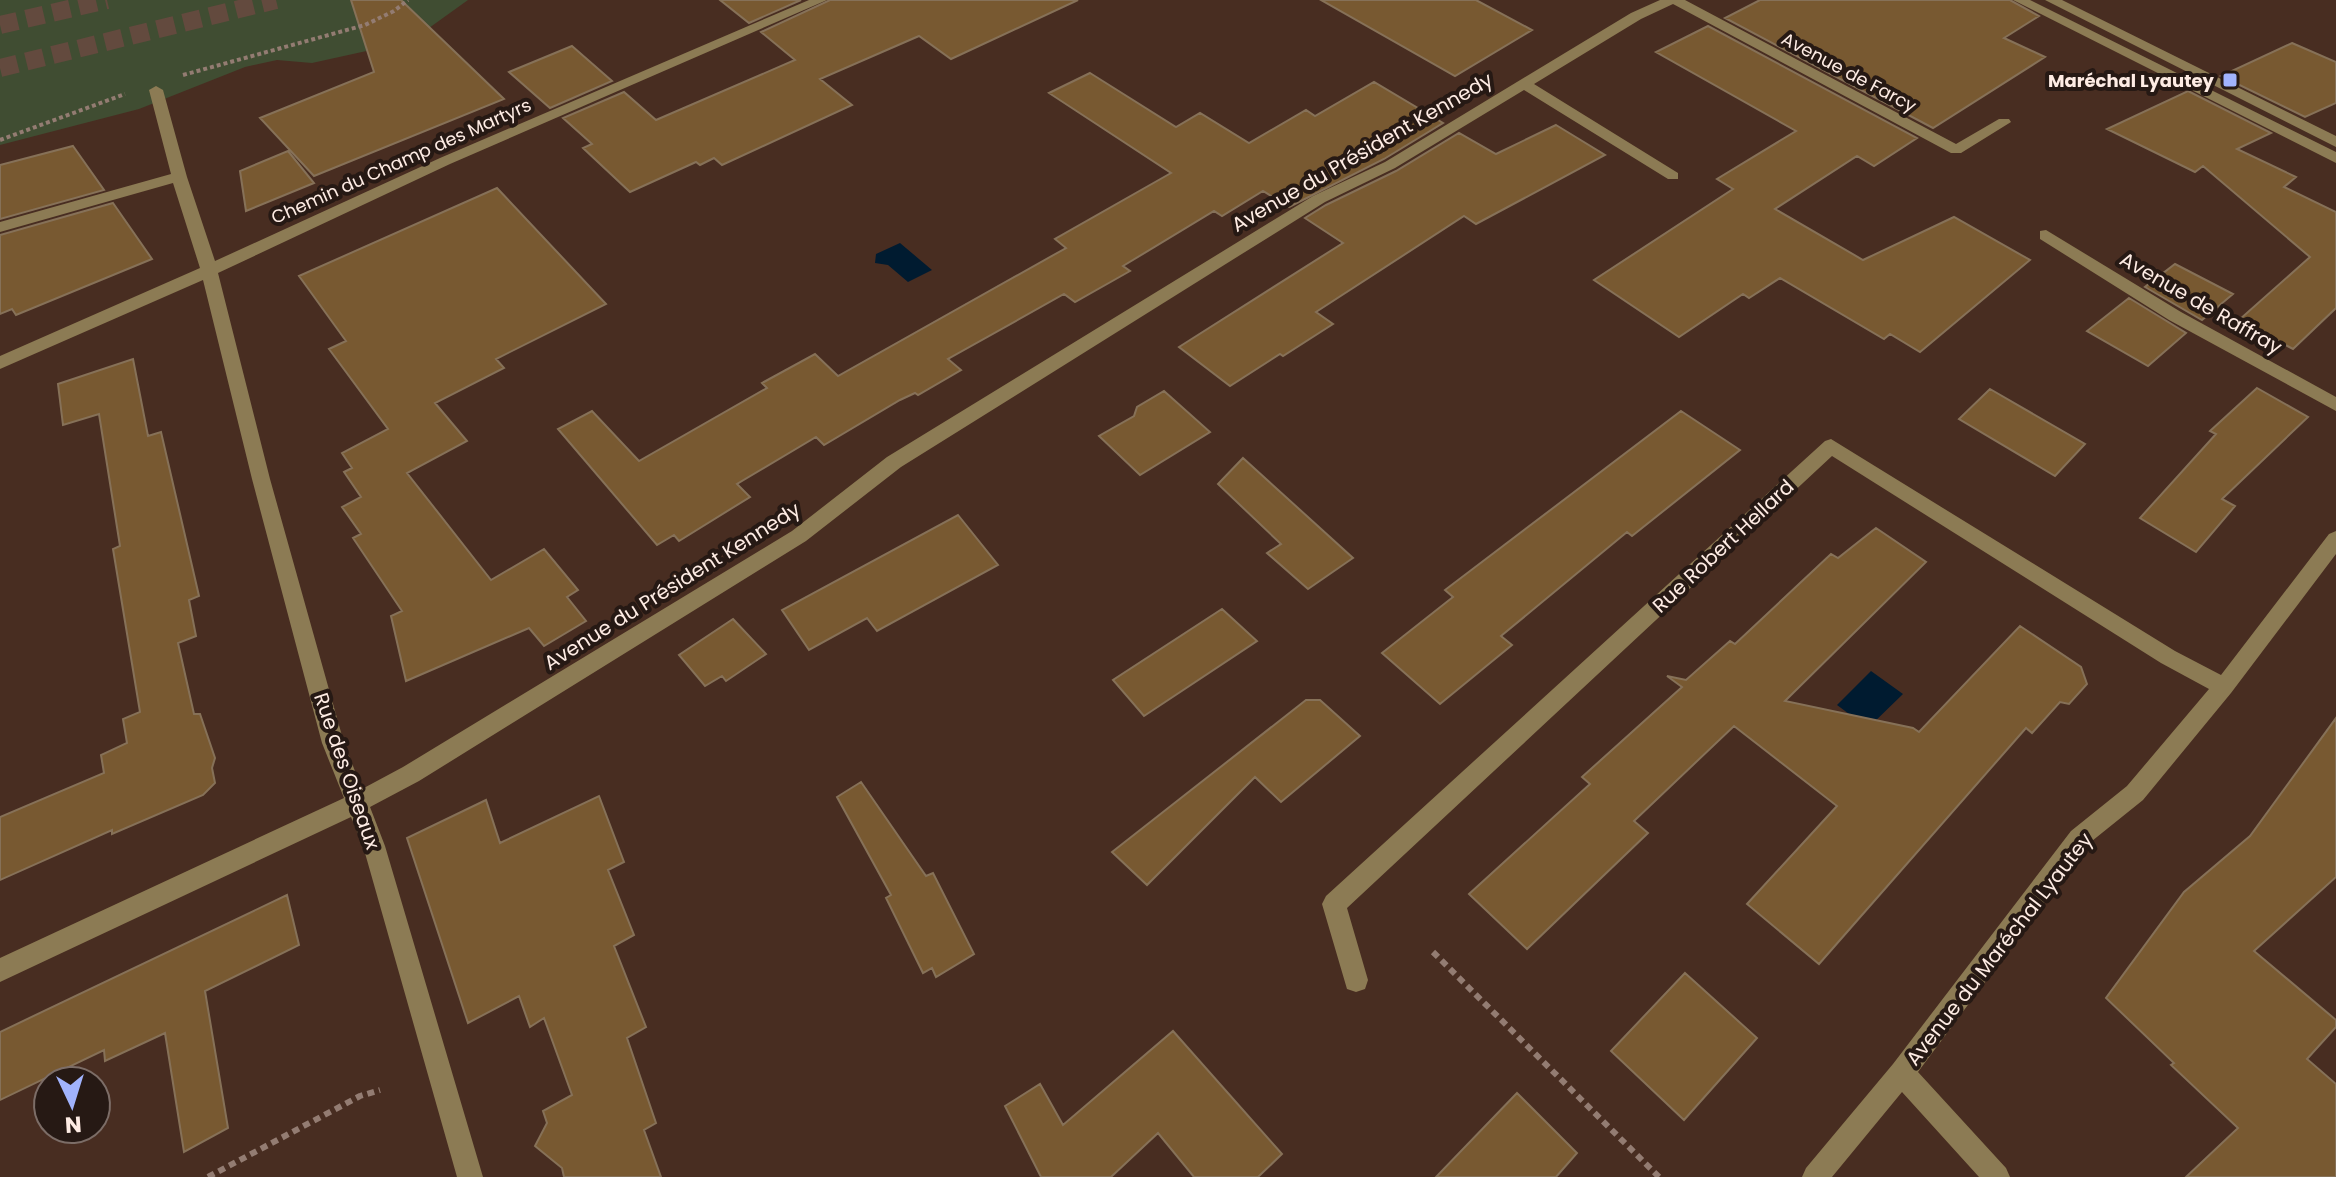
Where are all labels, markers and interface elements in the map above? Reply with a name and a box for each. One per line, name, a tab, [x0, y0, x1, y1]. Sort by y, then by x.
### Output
street label: Avenue de Farcy	[1777, 26, 1921, 118]
street label: Avenue du Président Kennedy	[1226, 66, 1498, 238]
place label: Maréchal Lyautey	[2048, 68, 2215, 93]
marker: Maréchal Lyautey	[2221, 71, 2239, 89]
street label: Chemin du Champ des Martyrs	[267, 92, 535, 230]
street label: Avenue de Raffray	[2115, 245, 2287, 361]
street label: Rue Robert Hellard	[1646, 473, 1800, 619]
street label: Avenue du Président Kennedy	[538, 495, 806, 677]
street label: Rue des Oiseaux	[307, 689, 387, 853]
street label: Avenue du Maréchal Lyautey	[1899, 827, 2099, 1071]
north arrow	[32, 1065, 112, 1145]
text: N	[64, 1108, 83, 1140]

